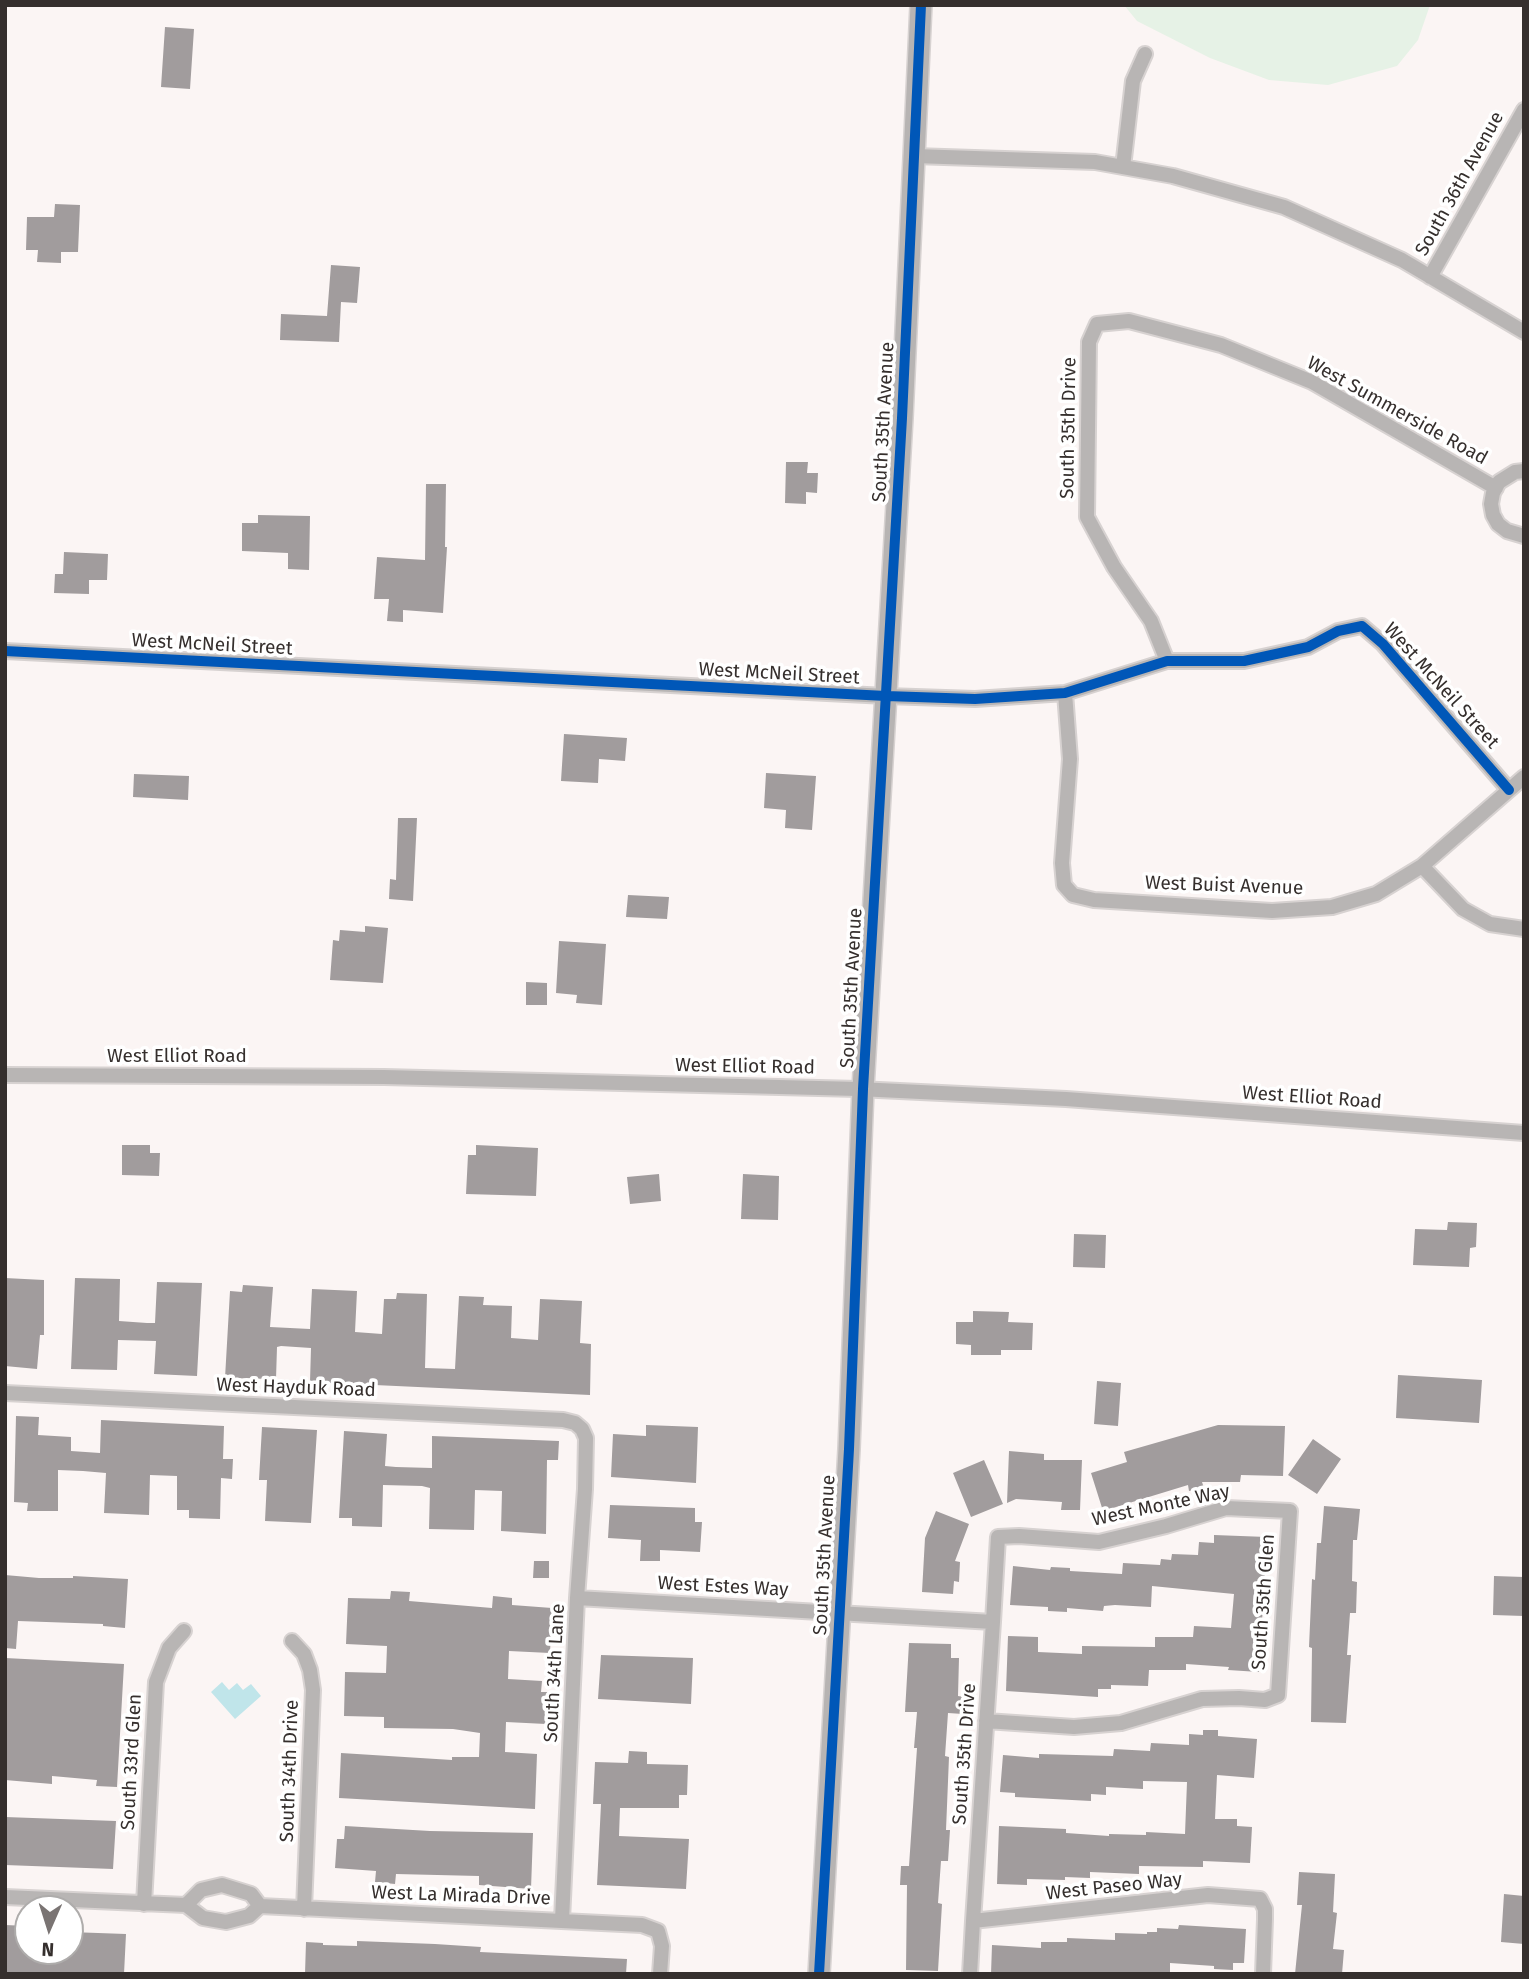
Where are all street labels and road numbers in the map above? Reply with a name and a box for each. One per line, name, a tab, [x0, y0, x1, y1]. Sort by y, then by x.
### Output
street label: South 36th Avenue	[1411, 108, 1509, 260]
street label: South 35th Avenue	[868, 341, 900, 503]
street label: West Summerside Road	[1303, 352, 1491, 470]
street label: South 35th Drive	[1056, 357, 1082, 499]
street label: West McNeil Street	[1379, 618, 1503, 754]
street label: West McNeil Street	[131, 629, 293, 661]
street label: West McNeil Street	[698, 658, 860, 690]
street label: West Buist Avenue	[1144, 872, 1304, 900]
street label: South 35th Avenue	[836, 907, 868, 1069]
street label: West Elliot Road	[107, 1046, 247, 1068]
street label: West Elliot Road	[675, 1054, 815, 1080]
street label: West Elliot Road	[1241, 1082, 1383, 1114]
street label: West Hayduk Road	[216, 1374, 376, 1402]
street label: South 35th Avenue	[809, 1474, 841, 1636]
street label: West Monte Way	[1090, 1480, 1232, 1532]
street label: South 35th Glen	[1248, 1533, 1280, 1671]
street label: West Estes Way	[657, 1572, 789, 1602]
street label: South 34th Lane	[540, 1603, 570, 1743]
street label: South 35th Drive	[949, 1682, 981, 1826]
street label: South 33rd Glen	[117, 1693, 147, 1831]
street label: South 34th Drive	[276, 1699, 304, 1843]
street label: West Paseo Way	[1045, 1869, 1183, 1905]
street label: West La Mirada Drive	[371, 1881, 551, 1911]

